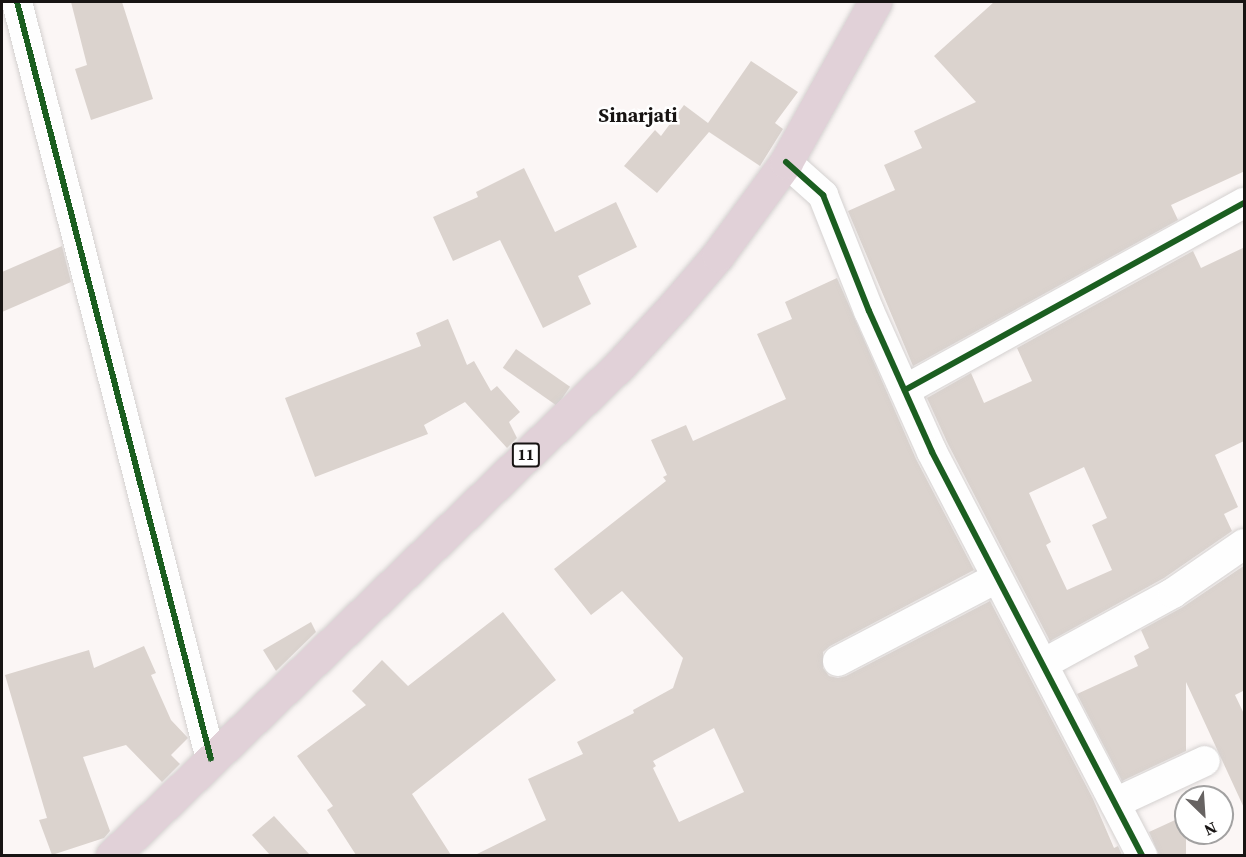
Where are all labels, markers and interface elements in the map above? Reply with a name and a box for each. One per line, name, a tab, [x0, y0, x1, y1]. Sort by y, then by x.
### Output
district label: Sinarjati	[598, 103, 678, 127]
road number: 11	[511, 443, 541, 467]
north arrow	[1174, 785, 1234, 845]
text: N	[1201, 817, 1221, 842]

